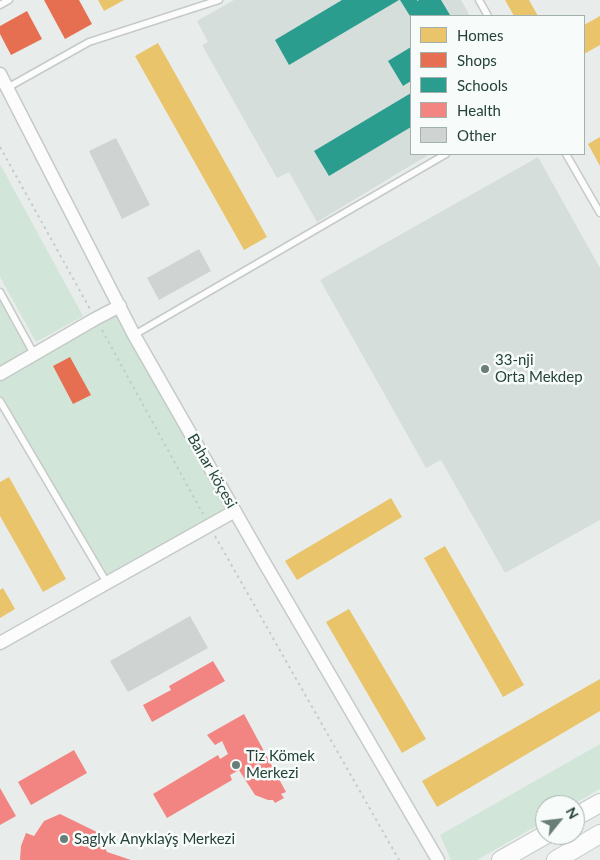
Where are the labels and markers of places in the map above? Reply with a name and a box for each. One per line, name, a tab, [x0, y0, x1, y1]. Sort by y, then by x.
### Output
place label: 33-nji Orta Mekdep	[495, 351, 583, 386]
marker: 33-nji Orta Mekdep	[479, 363, 491, 375]
place label: Tiz Kömek Merkezi	[246, 747, 315, 782]
marker: Tiz Kömek Merkezi	[230, 759, 242, 771]
place label: Saglyk Anyklaýş Merkezi	[74, 830, 235, 848]
marker: Saglyk Anyklaýş Merkezi	[58, 833, 70, 845]

